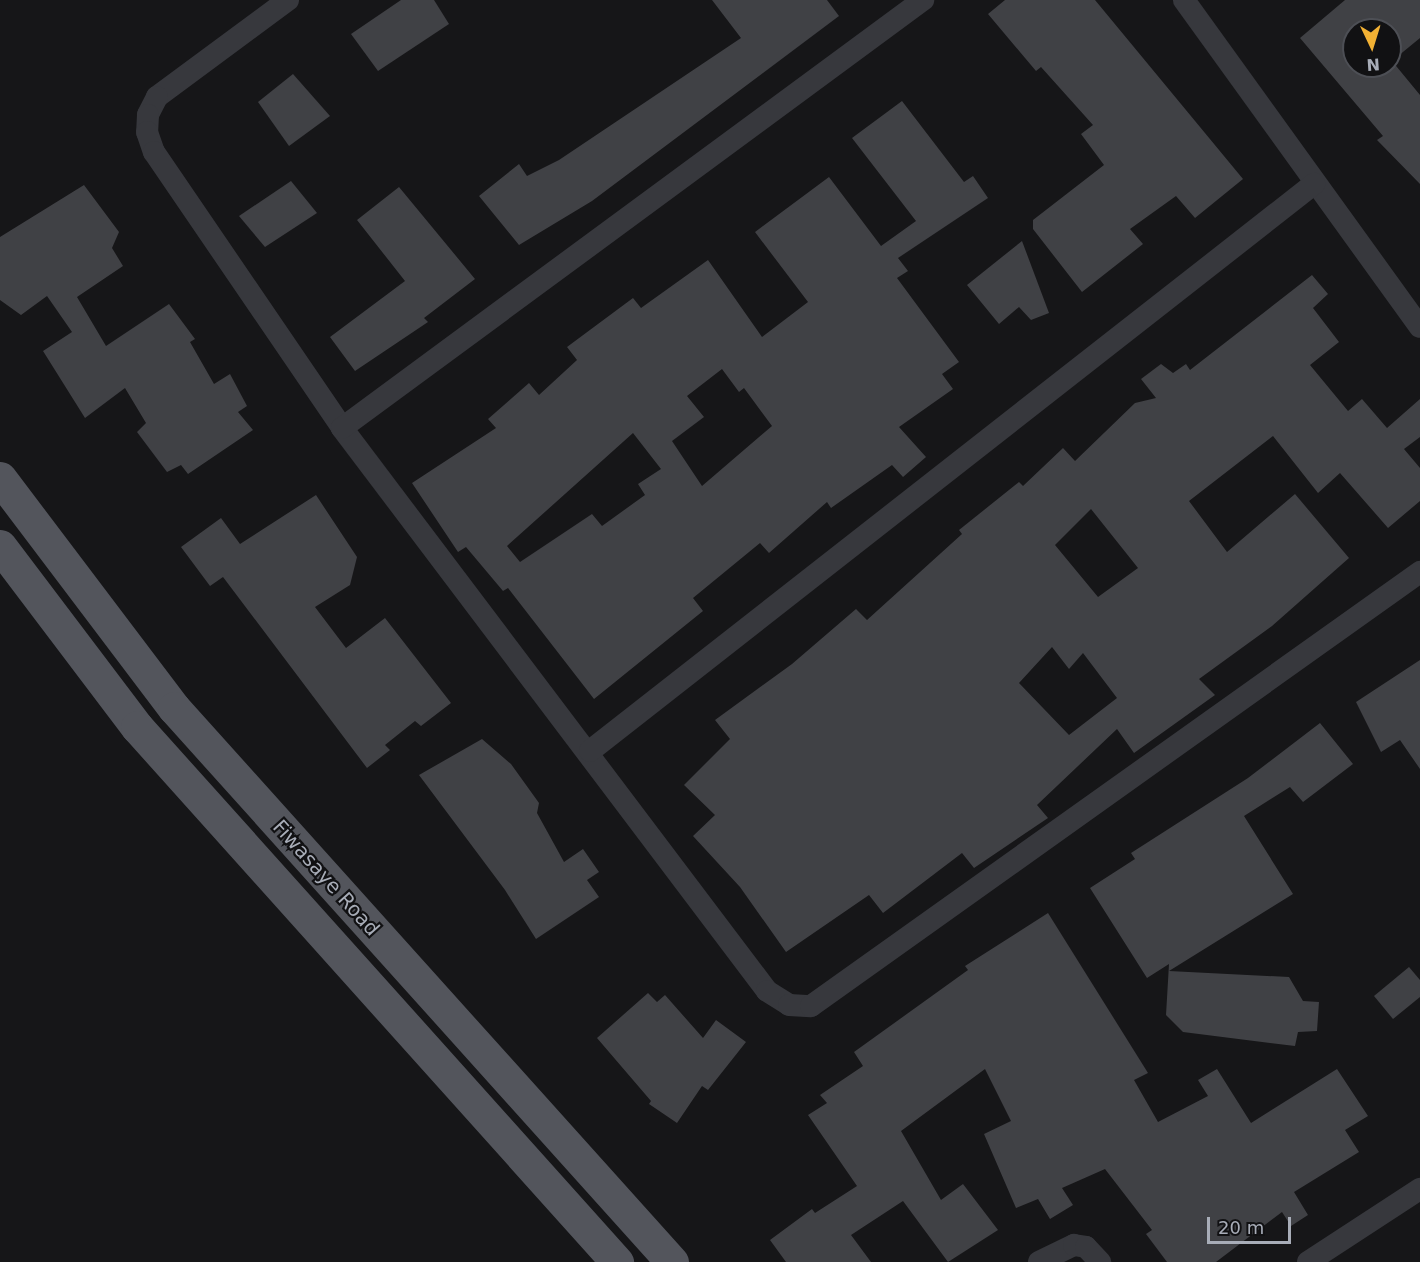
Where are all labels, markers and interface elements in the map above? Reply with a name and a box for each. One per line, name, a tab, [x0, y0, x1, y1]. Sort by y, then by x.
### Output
north arrow	[1342, 18, 1402, 78]
text: N	[1366, 55, 1381, 74]
street label: Fiwasaye Road	[268, 815, 384, 941]
scale bar	[1210, 1205, 1294, 1243]
text: 20 m	[1218, 1217, 1264, 1238]

